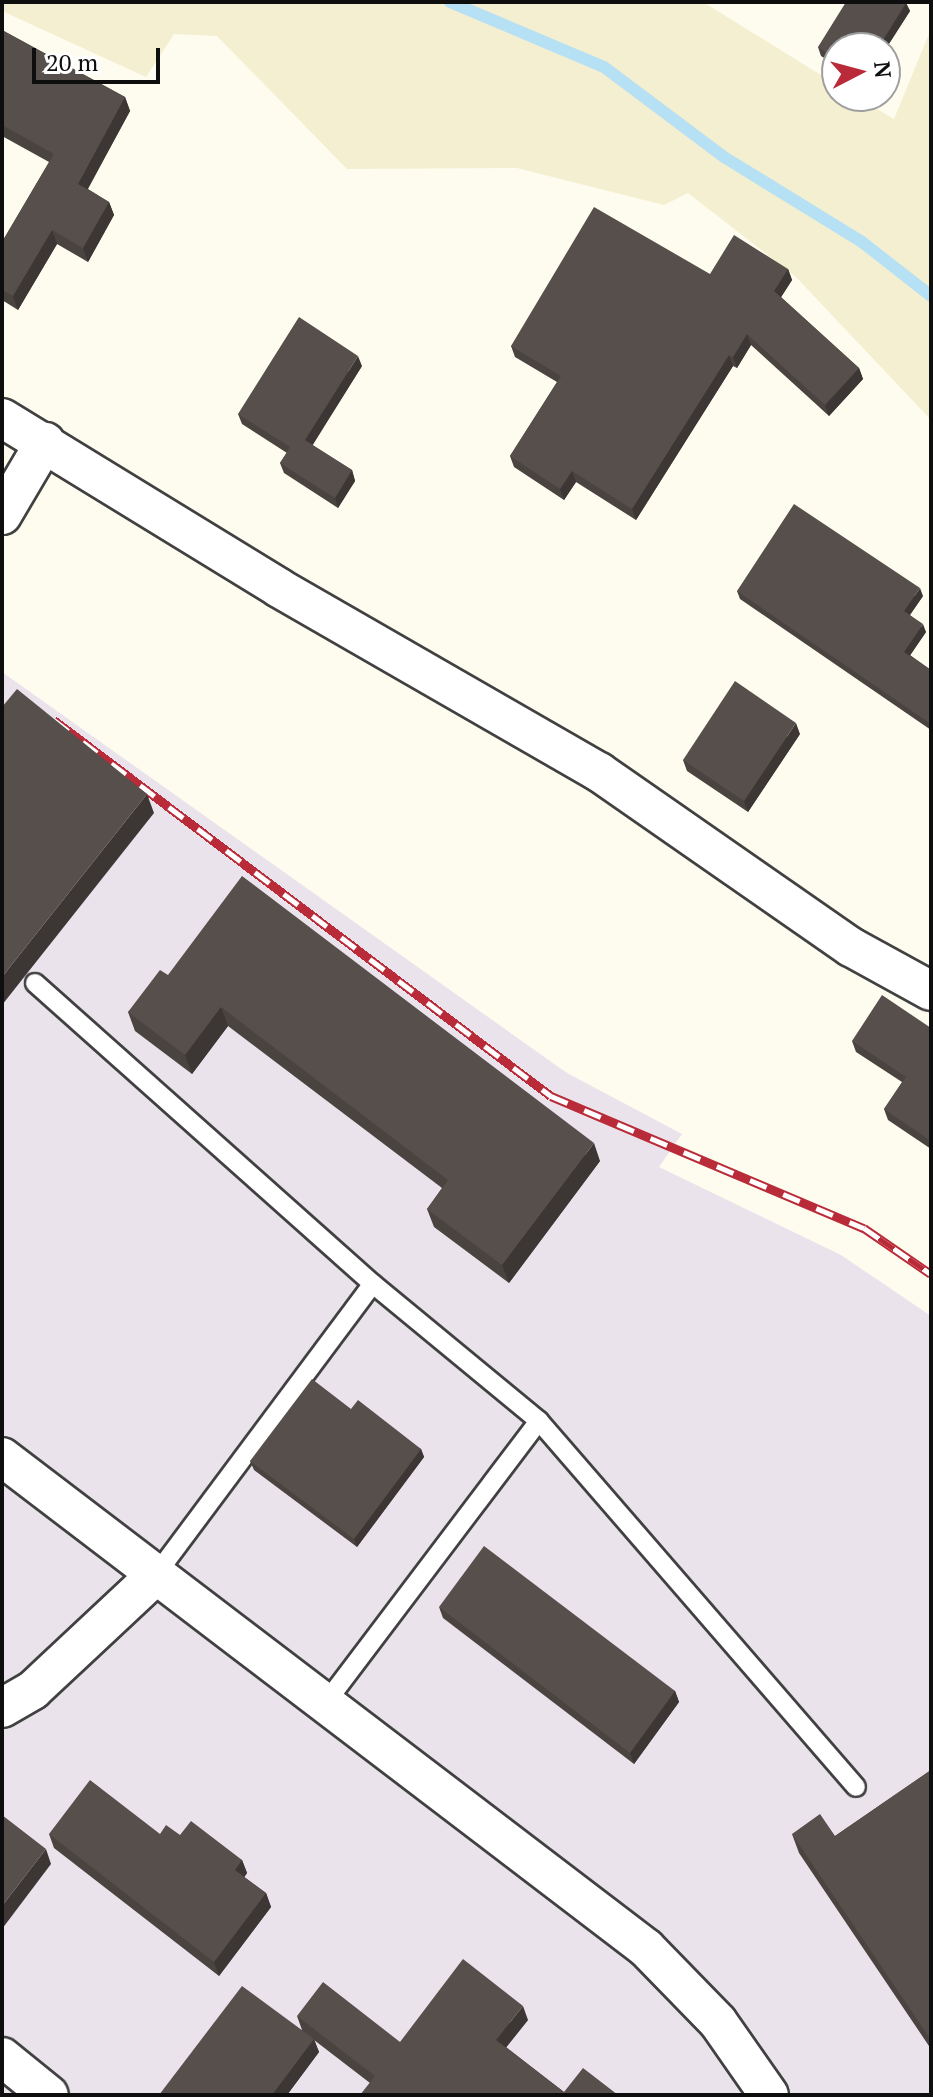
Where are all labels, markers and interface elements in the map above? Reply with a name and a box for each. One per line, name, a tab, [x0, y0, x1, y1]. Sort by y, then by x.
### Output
scale bar	[36, 32, 164, 82]
north arrow	[821, 32, 901, 112]
text: 20 m	[46, 46, 98, 78]
text: N	[868, 60, 899, 79]

